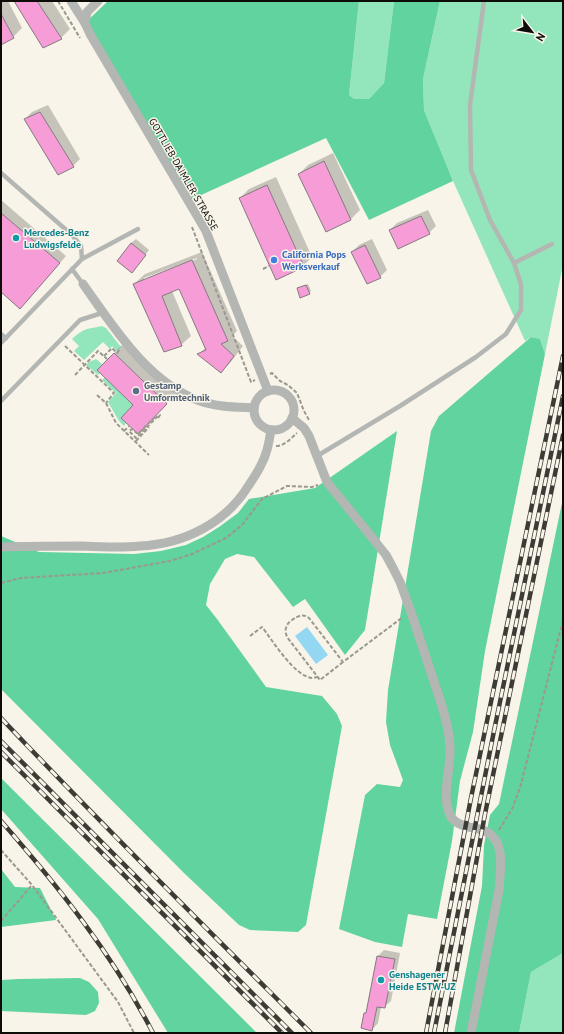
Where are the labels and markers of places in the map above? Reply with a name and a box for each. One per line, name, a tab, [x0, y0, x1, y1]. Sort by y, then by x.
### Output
place label: Mercedes-Benz Ludwigsfelde	[24, 226, 90, 251]
marker: Mercedes-Benz Ludwigsfelde	[11, 233, 21, 243]
place label: California Pops Werksverkauf	[282, 248, 346, 273]
marker: California Pops Werksverkauf	[269, 255, 279, 265]
place label: Gestamp Umformtechnik	[144, 379, 210, 404]
marker: Gestamp Umformtechnik	[131, 386, 141, 396]
place label: Genshagener Heide ESTW-UZ	[389, 968, 456, 993]
marker: Genshagener Heide ESTW-UZ	[376, 975, 386, 985]

